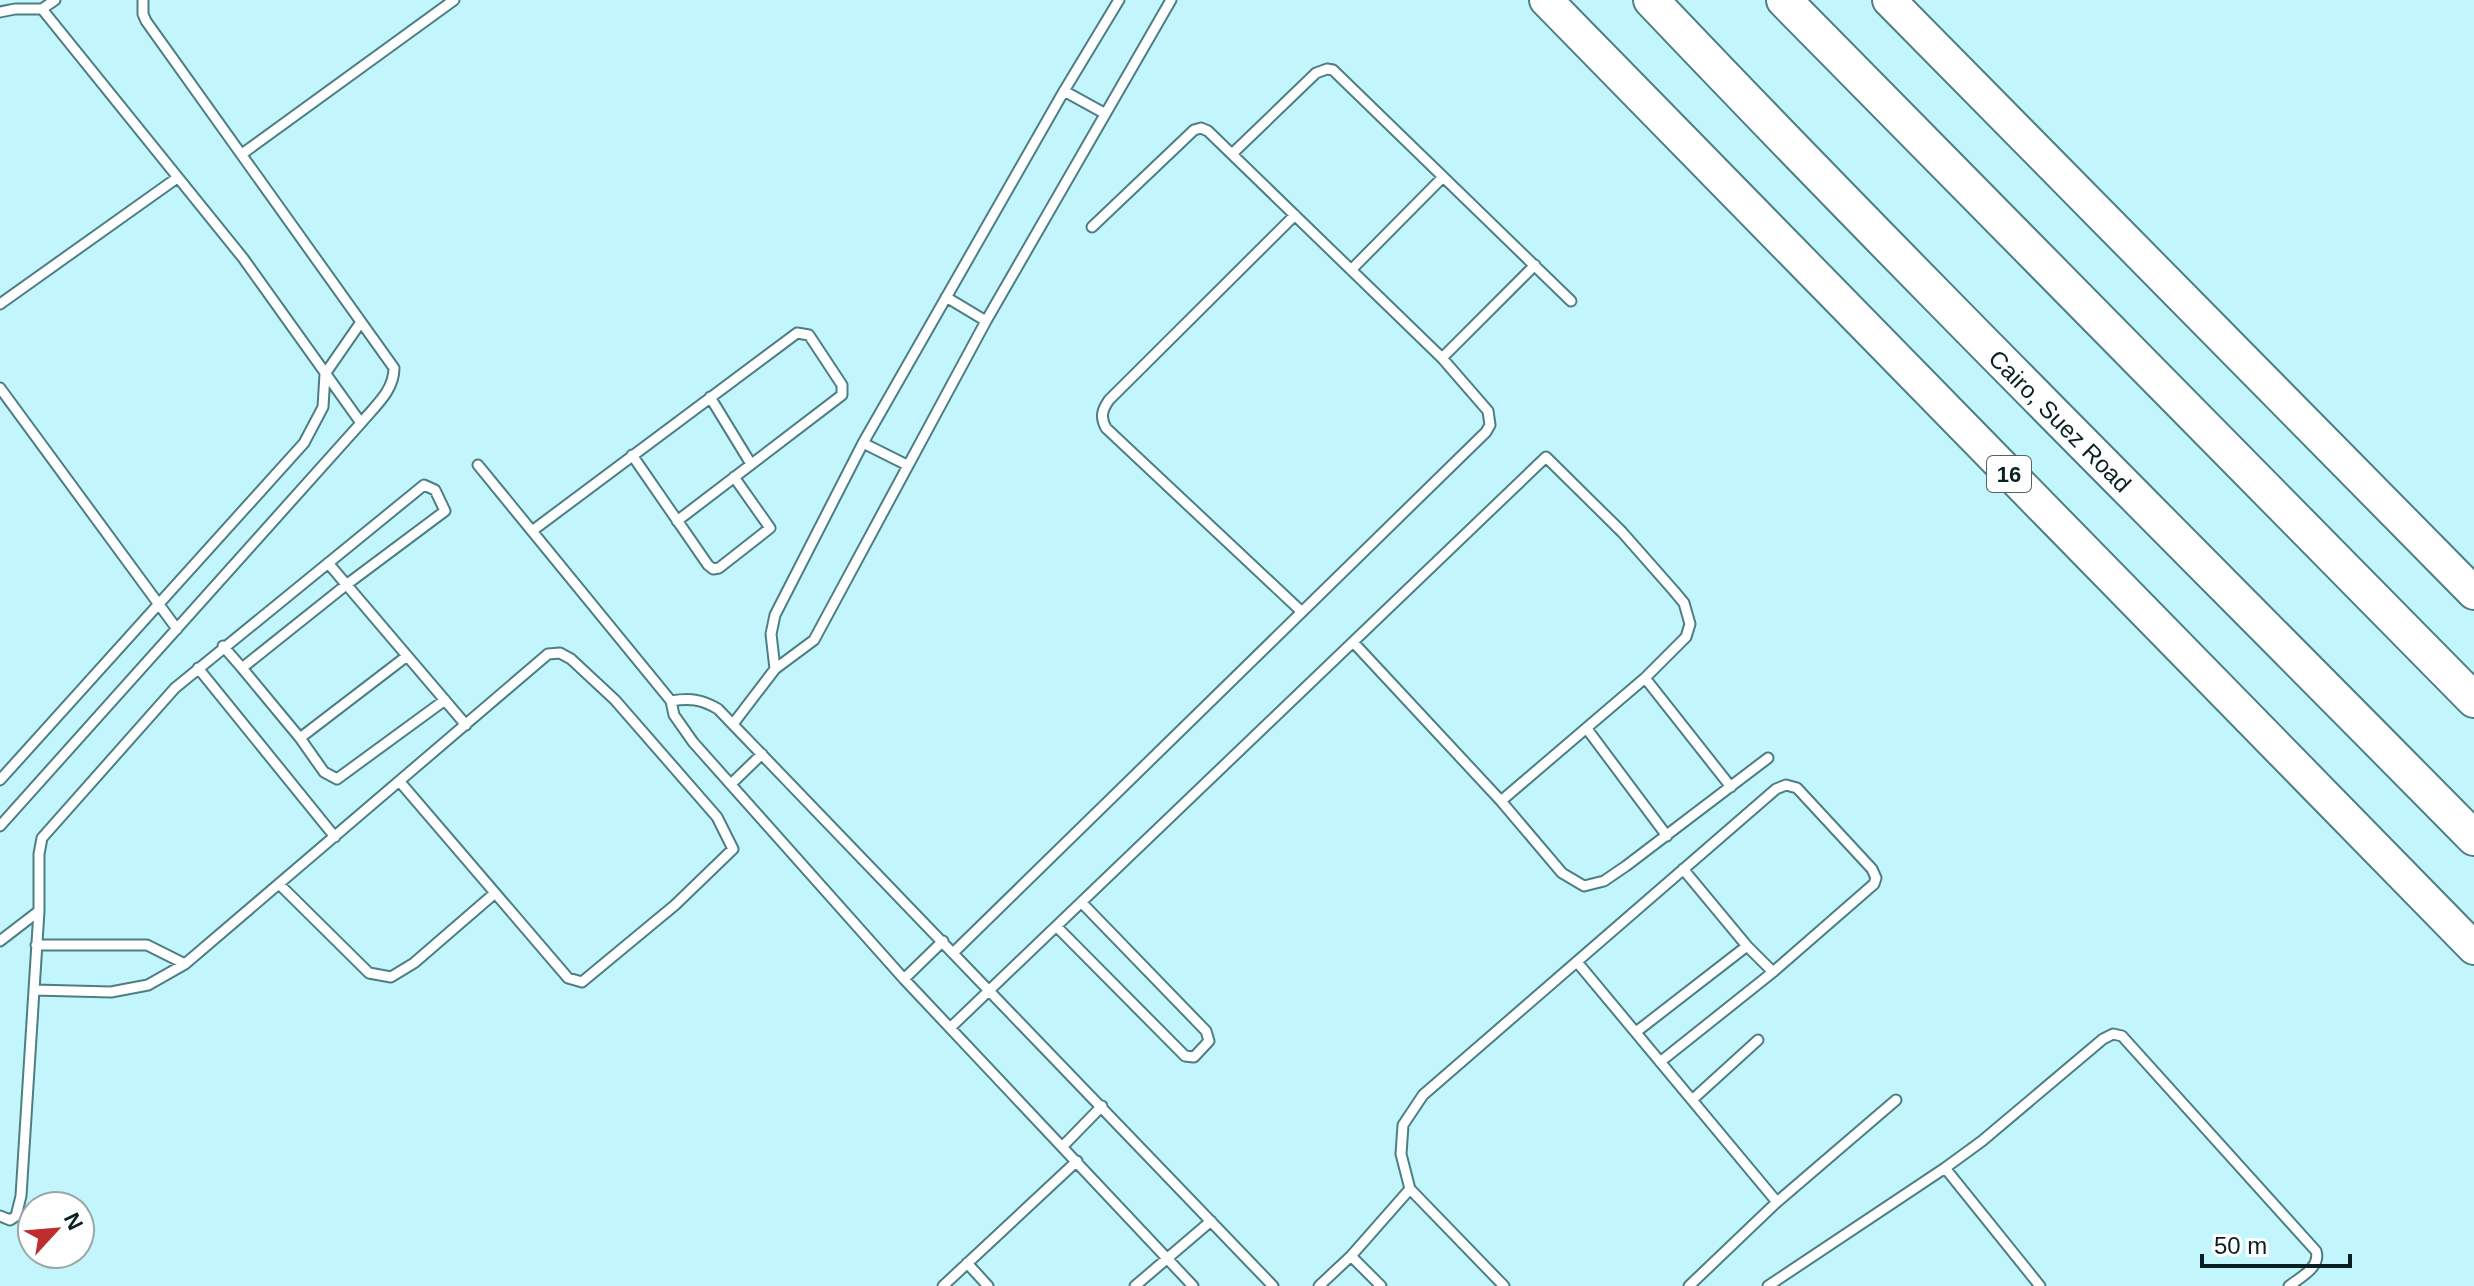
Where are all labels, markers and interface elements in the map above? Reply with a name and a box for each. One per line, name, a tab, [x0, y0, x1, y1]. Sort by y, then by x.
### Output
street label: Cairo, Suez Road	[1983, 344, 2137, 498]
road number: 16	[1987, 456, 2031, 492]
north arrow	[16, 1190, 96, 1270]
text: N	[59, 1209, 88, 1234]
scale bar	[2202, 1218, 2350, 1268]
text: 50 m	[2214, 1232, 2267, 1259]

